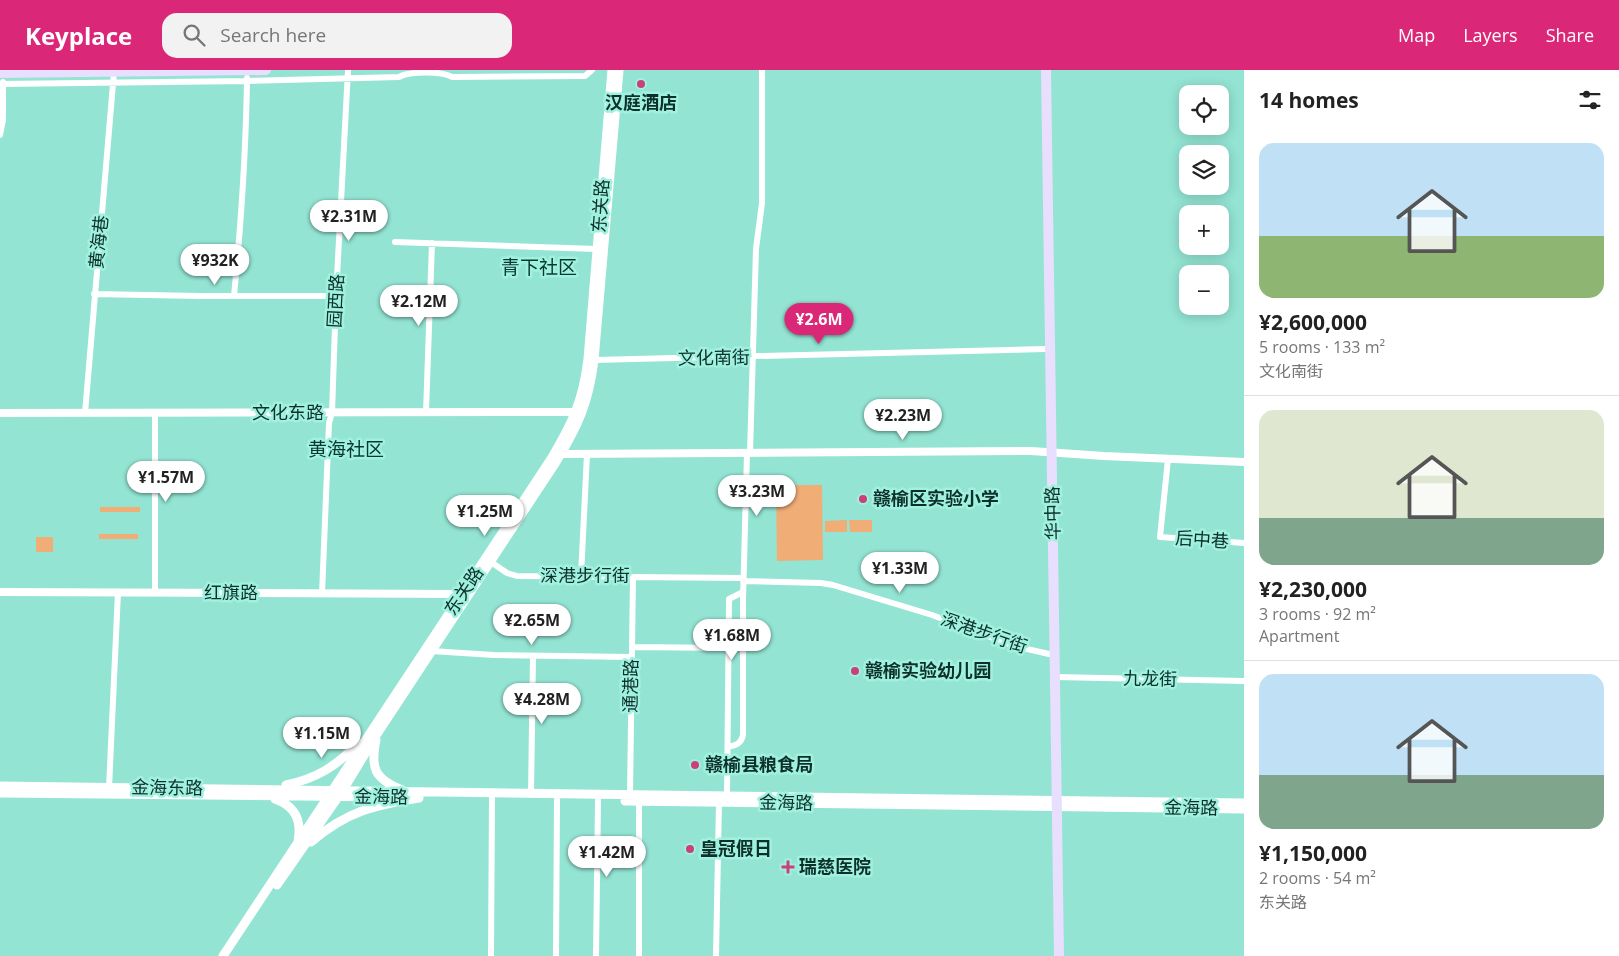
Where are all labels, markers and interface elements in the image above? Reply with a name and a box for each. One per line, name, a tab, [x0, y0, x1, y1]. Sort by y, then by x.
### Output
search box	[162, 13, 512, 58]
text: Keyplace	[25, 19, 132, 52]
icon: search	[180, 21, 208, 49]
text: Search here	[220, 22, 326, 48]
text: Map	[1398, 23, 1435, 47]
text: Layers	[1463, 23, 1518, 47]
text: Share	[1546, 23, 1594, 47]
marker: 汉庭酒店	[635, 78, 647, 90]
map controls	[1179, 85, 1229, 315]
button: locate	[1179, 85, 1229, 135]
text: 14 homes	[1259, 86, 1359, 114]
icon: filters	[1576, 86, 1604, 114]
place label: 汉庭酒店	[605, 90, 677, 114]
button: layers	[1179, 145, 1229, 195]
icon: home	[1387, 176, 1477, 266]
street label: 东关路	[586, 178, 614, 234]
pin: ¥2.31M	[308, 200, 390, 242]
text: ¥2.31M	[321, 205, 377, 227]
button: +	[1179, 205, 1229, 255]
street label: 黄海巷	[83, 214, 113, 270]
pin: ¥932K	[180, 244, 250, 286]
text: ¥932K	[191, 249, 239, 271]
district label: 青下社区	[501, 254, 577, 280]
button: −	[1179, 265, 1229, 315]
street label: 园西路	[322, 273, 348, 329]
pin: ¥2.12M	[378, 284, 460, 327]
text: ¥2.12M	[391, 290, 447, 312]
pin: ¥2.6M	[784, 302, 854, 345]
text: ¥2.6M	[795, 308, 843, 330]
text: ¥2,600,000	[1259, 308, 1367, 336]
text: 5 rooms · 133 m²	[1259, 336, 1385, 358]
street label: 文化南街	[678, 344, 750, 370]
text: 文化南街	[1259, 360, 1323, 382]
pin: ¥2.23M	[862, 398, 944, 441]
street label: 文化东路	[252, 400, 324, 424]
text: ¥2.23M	[875, 404, 931, 426]
district label: 黄海社区	[308, 436, 384, 462]
icon: home	[1387, 442, 1477, 532]
pin: ¥1.57M	[125, 460, 207, 503]
text: ¥1.57M	[138, 466, 194, 488]
pin: ¥3.23M	[716, 474, 798, 517]
text: ¥3.23M	[729, 480, 785, 502]
place label: 赣榆区实验小学	[873, 486, 999, 510]
street label: 华中路	[1040, 486, 1064, 540]
marker: 赣榆区实验小学	[857, 493, 869, 505]
pin: ¥1.25M	[444, 494, 526, 537]
text: ¥1.25M	[457, 500, 513, 522]
street label: 后中巷	[1174, 525, 1230, 553]
pin: ¥1.33M	[859, 552, 941, 594]
text: ¥1.33M	[872, 557, 928, 579]
street label: 东关路	[438, 561, 488, 620]
street label: 深港步行街	[540, 563, 630, 587]
text: ¥2,230,000	[1259, 575, 1367, 603]
street label: 红旗路	[204, 580, 258, 604]
text: 3 rooms · 92 m²	[1259, 603, 1376, 625]
pin: ¥2.65M	[491, 604, 573, 646]
street label: 深港步行街	[938, 606, 1031, 658]
text: ¥2.65M	[504, 609, 560, 631]
pin: ¥1.68M	[691, 618, 773, 661]
text: ¥1.68M	[704, 624, 760, 646]
text: Apartment	[1259, 625, 1339, 647]
place label: 赣榆实验幼儿园	[865, 658, 991, 682]
street label: 通港路	[618, 659, 642, 713]
marker: 赣榆实验幼儿园	[849, 665, 861, 677]
street label: 九龙街	[1123, 666, 1177, 690]
pin: ¥4.28M	[501, 682, 583, 725]
text: ¥4.28M	[514, 688, 570, 710]
icon: home	[1387, 706, 1477, 796]
pin: ¥1.15M	[281, 716, 363, 759]
text: ¥1.15M	[294, 722, 350, 744]
place label: 赣榆县粮食局	[705, 752, 813, 776]
marker: 赣榆县粮食局	[689, 759, 701, 771]
street label: 金海东路	[131, 774, 203, 800]
street label: 金海路	[354, 784, 408, 808]
street label: 金海路	[759, 790, 813, 814]
street label: 金海路	[1164, 795, 1218, 819]
pin: ¥1.42M	[566, 836, 648, 878]
place label: 皇冠假日	[700, 836, 772, 860]
text: ¥1,150,000	[1259, 839, 1367, 867]
text: ¥1.42M	[579, 841, 635, 863]
marker: 皇冠假日	[684, 843, 696, 855]
place label: 瑞慈医院	[799, 854, 871, 878]
marker: 瑞慈医院	[781, 860, 795, 874]
text: 2 rooms · 54 m²	[1259, 867, 1376, 889]
text: 东关路	[1259, 891, 1307, 913]

